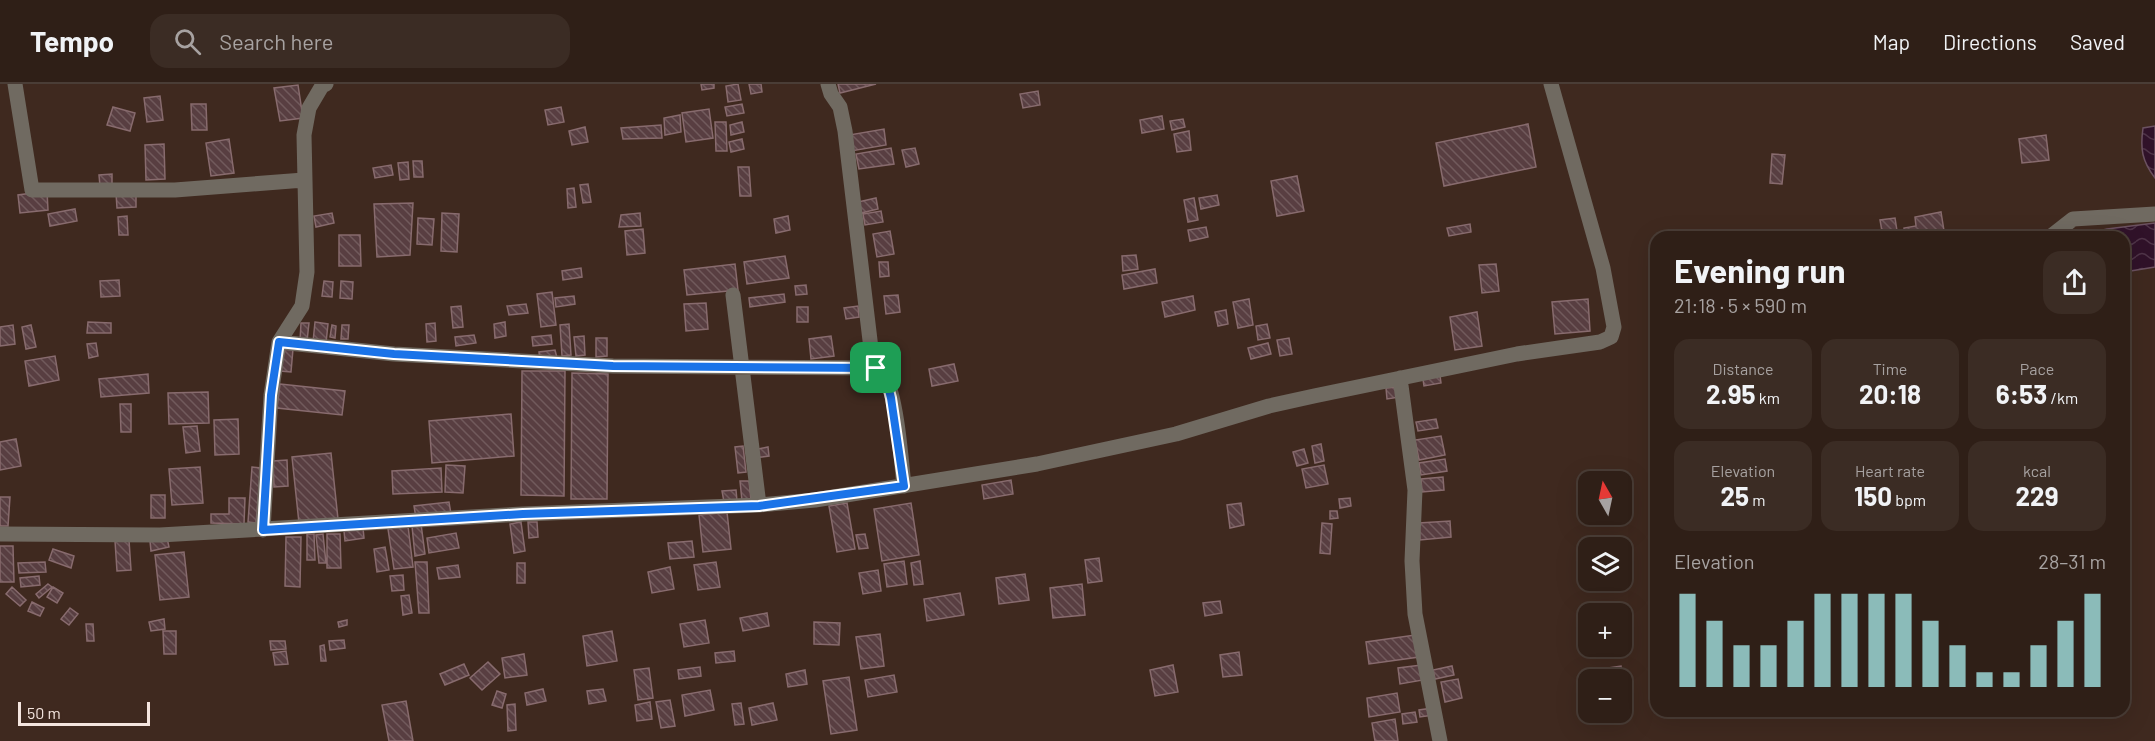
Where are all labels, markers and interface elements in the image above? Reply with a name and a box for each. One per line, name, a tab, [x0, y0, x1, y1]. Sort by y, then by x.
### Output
search box	[150, 14, 570, 68]
text: Tempo	[30, 24, 114, 58]
icon: search	[171, 25, 204, 58]
text: Search here	[219, 28, 333, 54]
text: Map	[1873, 29, 1910, 54]
text: Directions	[1943, 29, 2037, 54]
text: Saved	[2070, 29, 2125, 54]
text: Evening run	[1674, 250, 1846, 290]
button: share	[2043, 251, 2106, 314]
text: 21:18 · 5 × 590 m	[1674, 293, 1807, 317]
pin	[850, 342, 901, 393]
icon: arrive	[859, 351, 892, 384]
text: Distance	[1713, 359, 1773, 378]
text: Time	[1873, 359, 1907, 378]
text: Pace	[2020, 359, 2054, 378]
text: 2.95	[1706, 378, 1755, 409]
text: 20:18	[1859, 378, 1921, 409]
text: 6:53	[1996, 378, 2047, 409]
text: km	[1755, 388, 1780, 407]
text: /km	[2047, 388, 2078, 407]
text: Elevation	[1711, 461, 1775, 480]
text: Heart rate	[1855, 461, 1925, 480]
text: kcal	[2023, 461, 2051, 480]
north arrow	[1578, 471, 1632, 525]
map controls	[1578, 471, 1632, 723]
text: 25	[1720, 480, 1749, 511]
text: 150	[1854, 480, 1892, 511]
text: 229	[2016, 480, 2058, 511]
text: m	[1749, 490, 1766, 509]
text: bpm	[1892, 490, 1926, 509]
button: layers	[1578, 537, 1632, 591]
text: Elevation	[1674, 549, 1755, 573]
text: 28–31 m	[2038, 549, 2106, 573]
button: +	[1578, 603, 1632, 657]
button: −	[1578, 669, 1632, 723]
scale bar	[18, 699, 150, 726]
text: 50 m	[27, 703, 61, 722]

